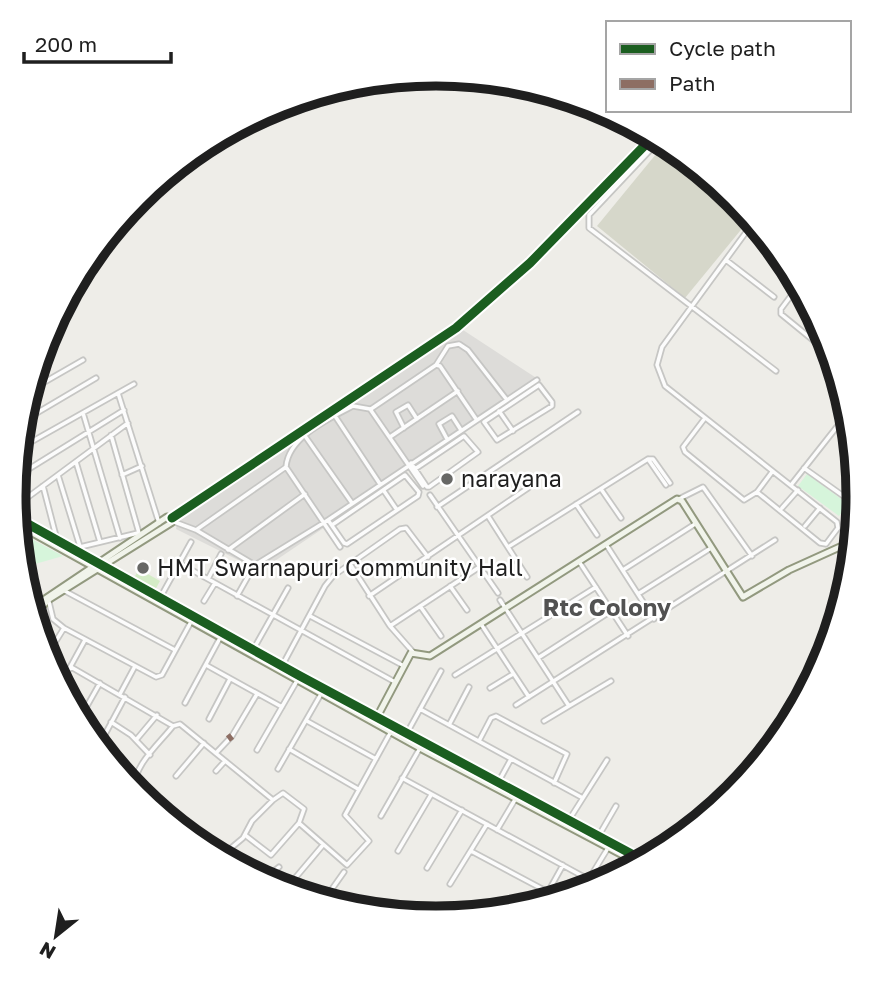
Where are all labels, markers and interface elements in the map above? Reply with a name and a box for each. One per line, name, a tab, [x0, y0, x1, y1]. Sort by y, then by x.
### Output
scale bar	[24, 21, 172, 65]
legend	[606, 21, 851, 112]
text: 200 m	[35, 31, 97, 57]
text: Cycle path	[669, 35, 776, 61]
text: Path	[669, 70, 716, 96]
place label: narayana	[461, 464, 562, 492]
marker: narayana	[439, 471, 455, 487]
place label: HMT Swarnapuri Community Hall	[157, 553, 523, 581]
marker: HMT Swarnapuri Community Hall	[135, 560, 151, 576]
district label: Rtc Colony	[543, 592, 672, 621]
north arrow	[21, 901, 91, 971]
text: N	[35, 938, 59, 965]

